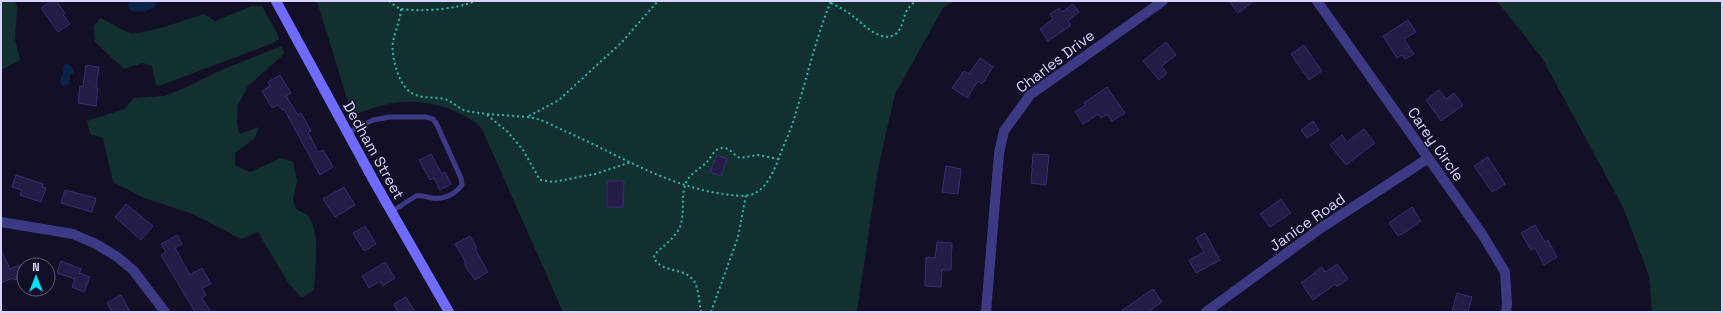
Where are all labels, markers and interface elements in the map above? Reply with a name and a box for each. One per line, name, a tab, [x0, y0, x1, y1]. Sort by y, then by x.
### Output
street label: Charles Drive	[1012, 25, 1098, 97]
street label: Dedham Street	[339, 98, 409, 202]
street label: Carey Circle	[1404, 103, 1468, 185]
street label: Janice Road	[1265, 189, 1349, 255]
north arrow	[16, 257, 56, 297]
text: N	[32, 260, 40, 274]

